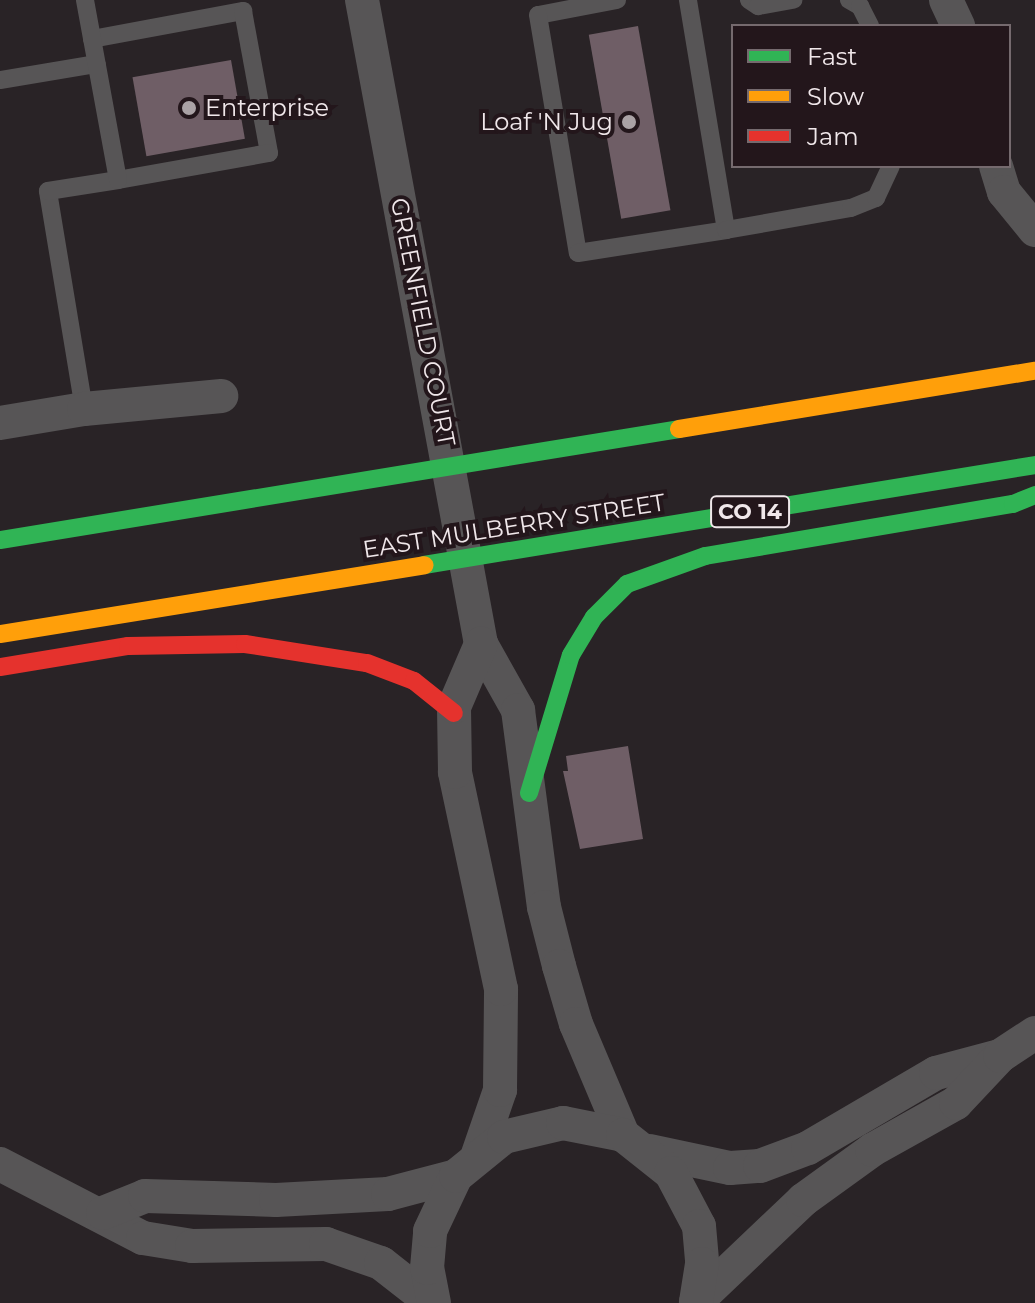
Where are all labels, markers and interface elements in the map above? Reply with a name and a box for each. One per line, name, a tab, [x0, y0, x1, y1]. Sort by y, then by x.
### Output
legend	[731, 24, 1011, 168]
text: Fast	[807, 42, 857, 71]
text: Slow	[807, 82, 864, 111]
place label: Enterprise	[205, 94, 329, 122]
marker: Enterprise	[180, 99, 198, 117]
place label: Loaf 'N Jug	[480, 108, 613, 136]
marker: Loaf 'N Jug	[620, 113, 638, 131]
text: Jam	[807, 122, 859, 151]
street label: GREENFIELD COURT	[385, 195, 461, 449]
street label: EAST MULBERRY STREET	[361, 488, 667, 564]
road number: CO 14	[710, 494, 790, 530]

